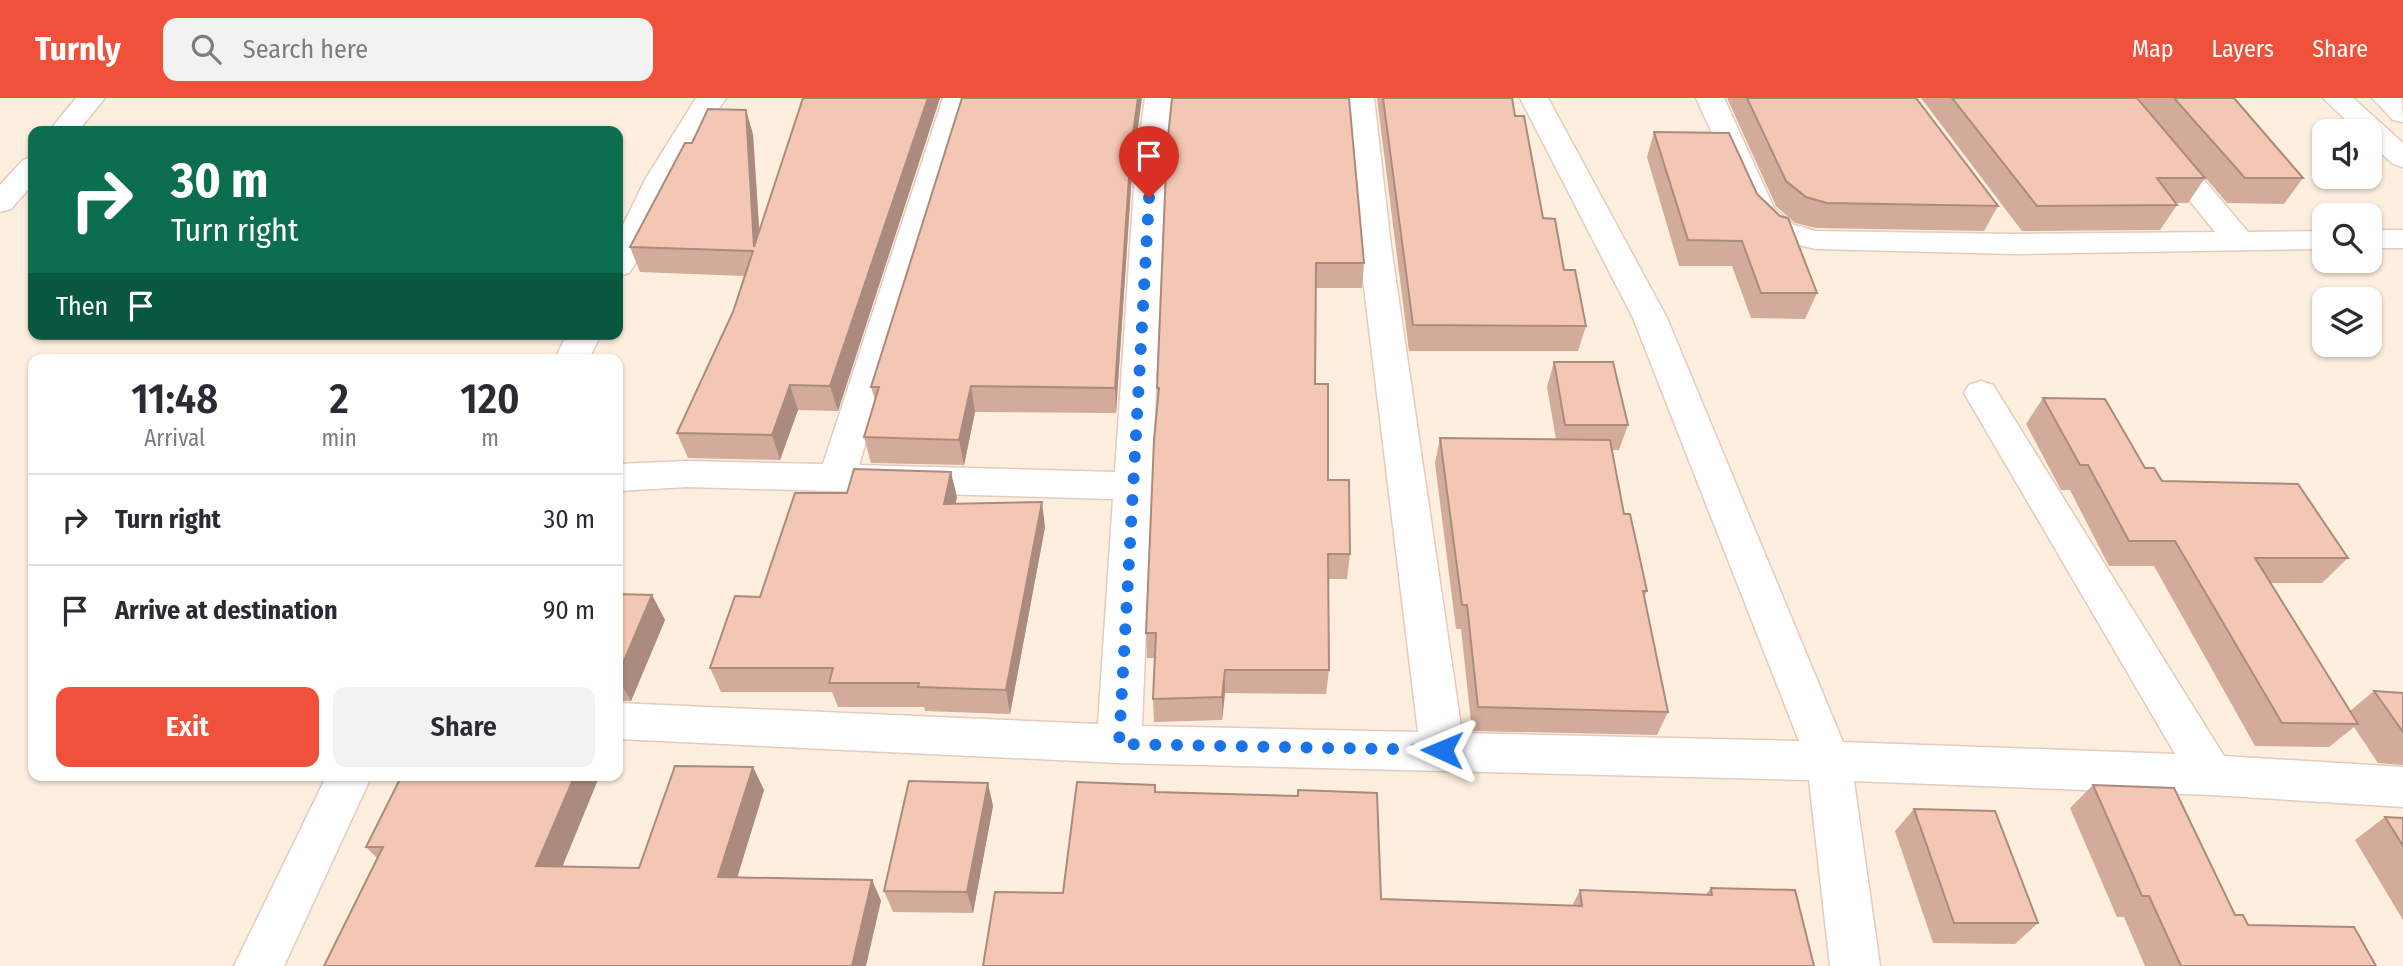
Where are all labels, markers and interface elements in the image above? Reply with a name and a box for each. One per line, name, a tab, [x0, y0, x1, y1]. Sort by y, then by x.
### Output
search box	[163, 18, 653, 81]
text: Turnly	[35, 29, 121, 69]
icon: search	[187, 30, 225, 68]
text: Search here	[243, 34, 368, 65]
text: Map	[2132, 35, 2174, 63]
text: Layers	[2212, 35, 2274, 63]
text: Share	[2312, 35, 2368, 63]
map controls	[2312, 119, 2382, 357]
button: sound	[2312, 119, 2382, 189]
pin	[1119, 126, 1179, 198]
icon: arrive	[1130, 137, 1168, 175]
text: 30 m	[171, 151, 269, 210]
icon: right	[56, 154, 147, 245]
button: search	[2312, 203, 2382, 273]
text: Turn right	[171, 211, 298, 249]
icon: arrive	[122, 287, 160, 325]
button: layers	[2312, 287, 2382, 357]
text: Then	[56, 291, 108, 322]
text: 11:48	[131, 374, 218, 424]
text: 2	[330, 374, 349, 424]
text: 120	[460, 374, 520, 424]
text: Arrival	[144, 424, 205, 452]
text: min	[321, 424, 357, 452]
text: m	[481, 424, 499, 452]
icon: right	[56, 501, 94, 539]
text: Turn right	[115, 504, 221, 535]
text: 30 m	[544, 504, 595, 535]
icon: arrive	[56, 592, 94, 630]
text: Arrive at destination	[115, 595, 338, 626]
text: 90 m	[543, 595, 595, 626]
button: Exit	[56, 687, 319, 767]
button: Share	[333, 687, 595, 767]
position arrow	[1405, 713, 1479, 787]

